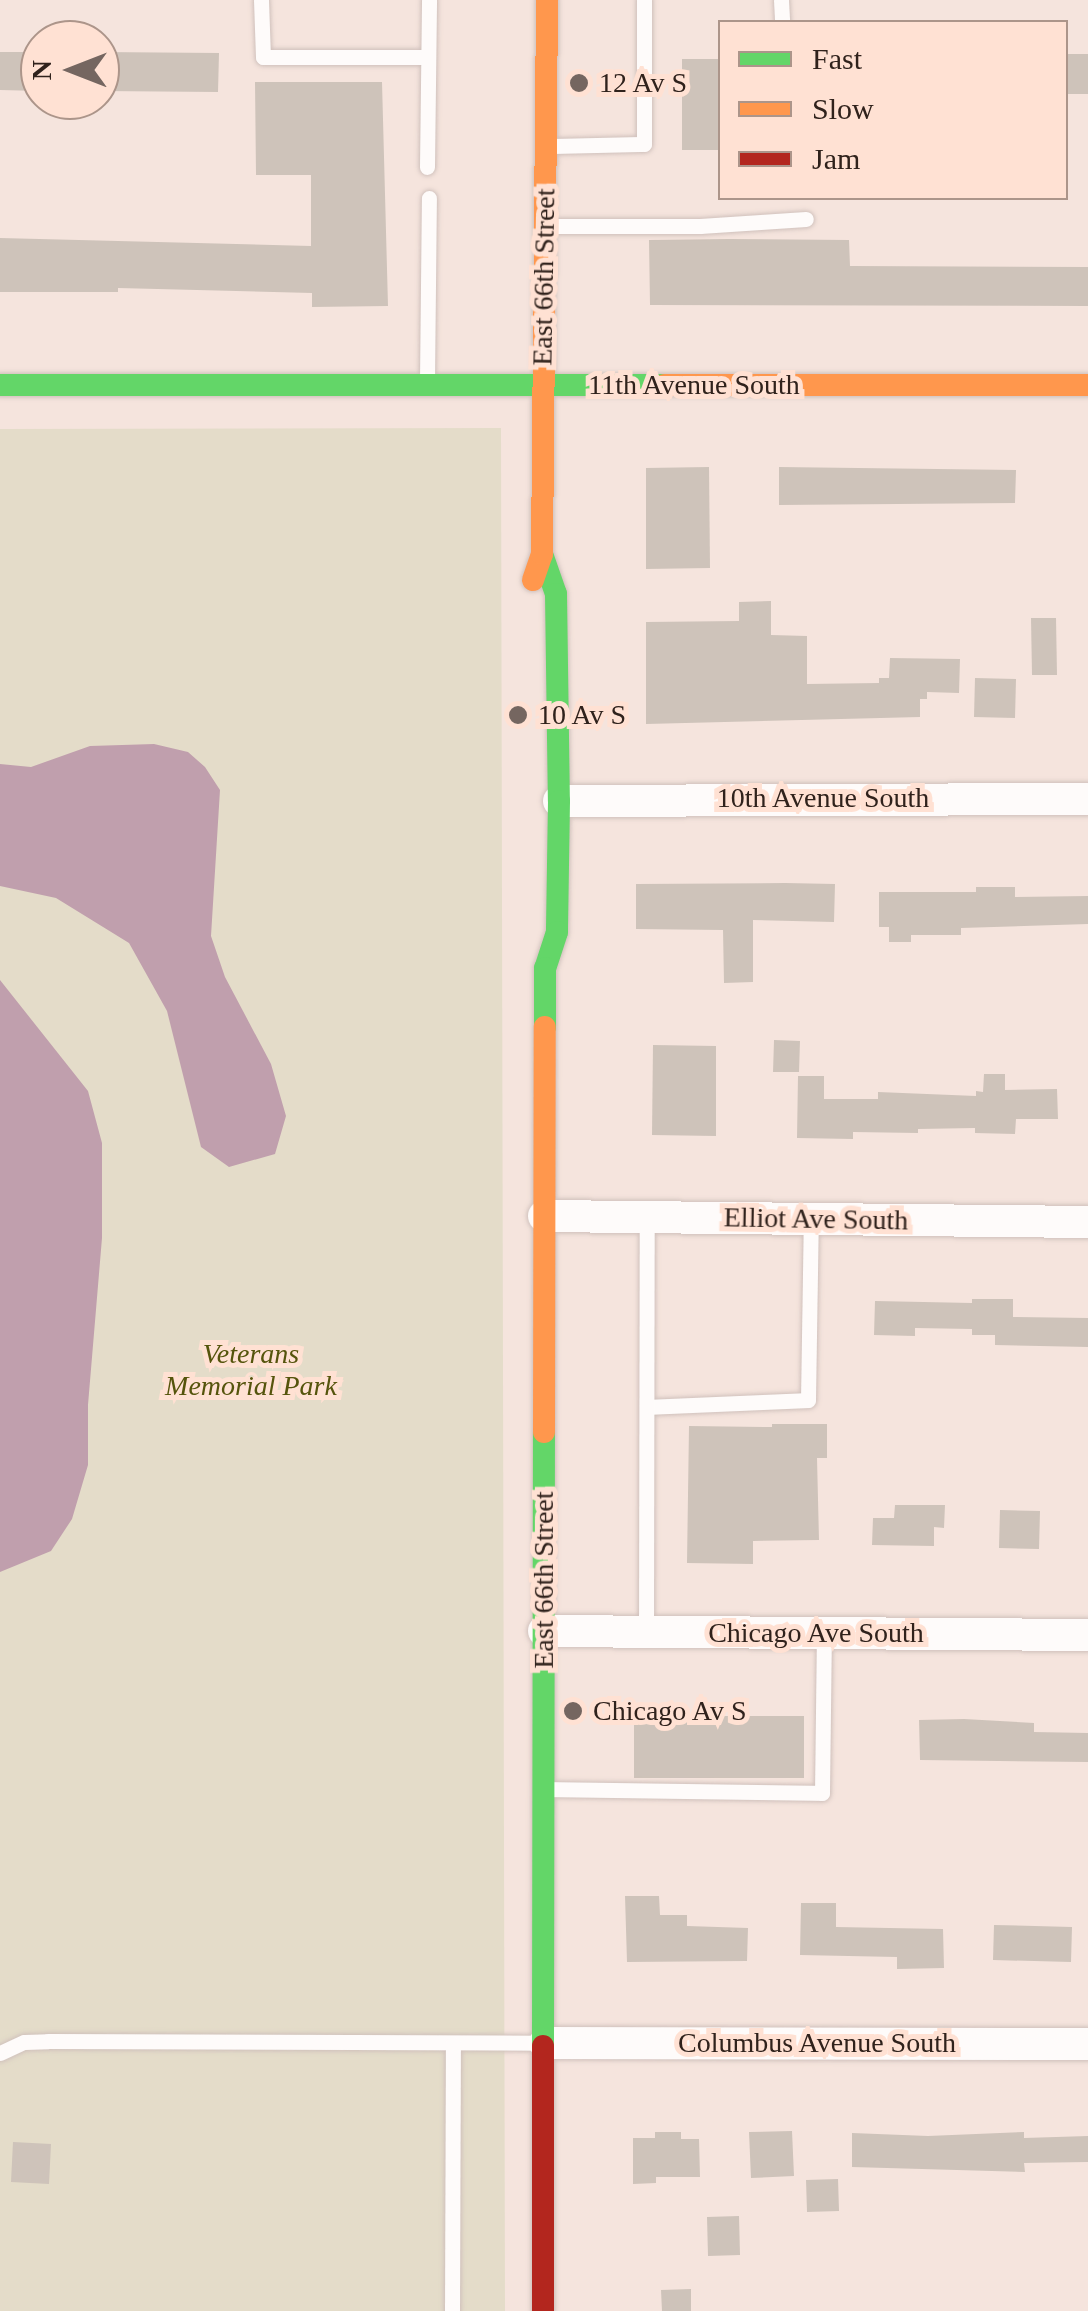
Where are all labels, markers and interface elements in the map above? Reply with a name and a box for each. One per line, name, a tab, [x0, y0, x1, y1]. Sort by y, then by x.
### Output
north arrow	[20, 20, 120, 120]
legend	[718, 20, 1068, 200]
text: Fast	[812, 42, 862, 75]
text: N	[26, 60, 57, 80]
place label: 12 Av S	[599, 66, 689, 100]
marker: 12 Av S	[568, 72, 590, 94]
text: Slow	[812, 92, 874, 125]
text: Jam	[812, 142, 860, 175]
street label: East 66th Street	[526, 188, 562, 366]
street label: 11th Avenue South	[587, 368, 801, 402]
place label: 10 Av S	[538, 698, 628, 732]
marker: 10 Av S	[507, 704, 529, 726]
street label: 10th Avenue South	[716, 781, 930, 815]
street label: Elliot Ave South	[723, 1201, 909, 1237]
park label: Veterans Memorial Park	[165, 1337, 337, 1403]
street label: East 66th Street	[527, 1491, 561, 1669]
street label: Chicago Ave South	[707, 1616, 925, 1650]
place label: Chicago Av S	[593, 1694, 748, 1728]
marker: Chicago Av S	[562, 1700, 584, 1722]
street label: Columbus Avenue South	[677, 2026, 957, 2060]

